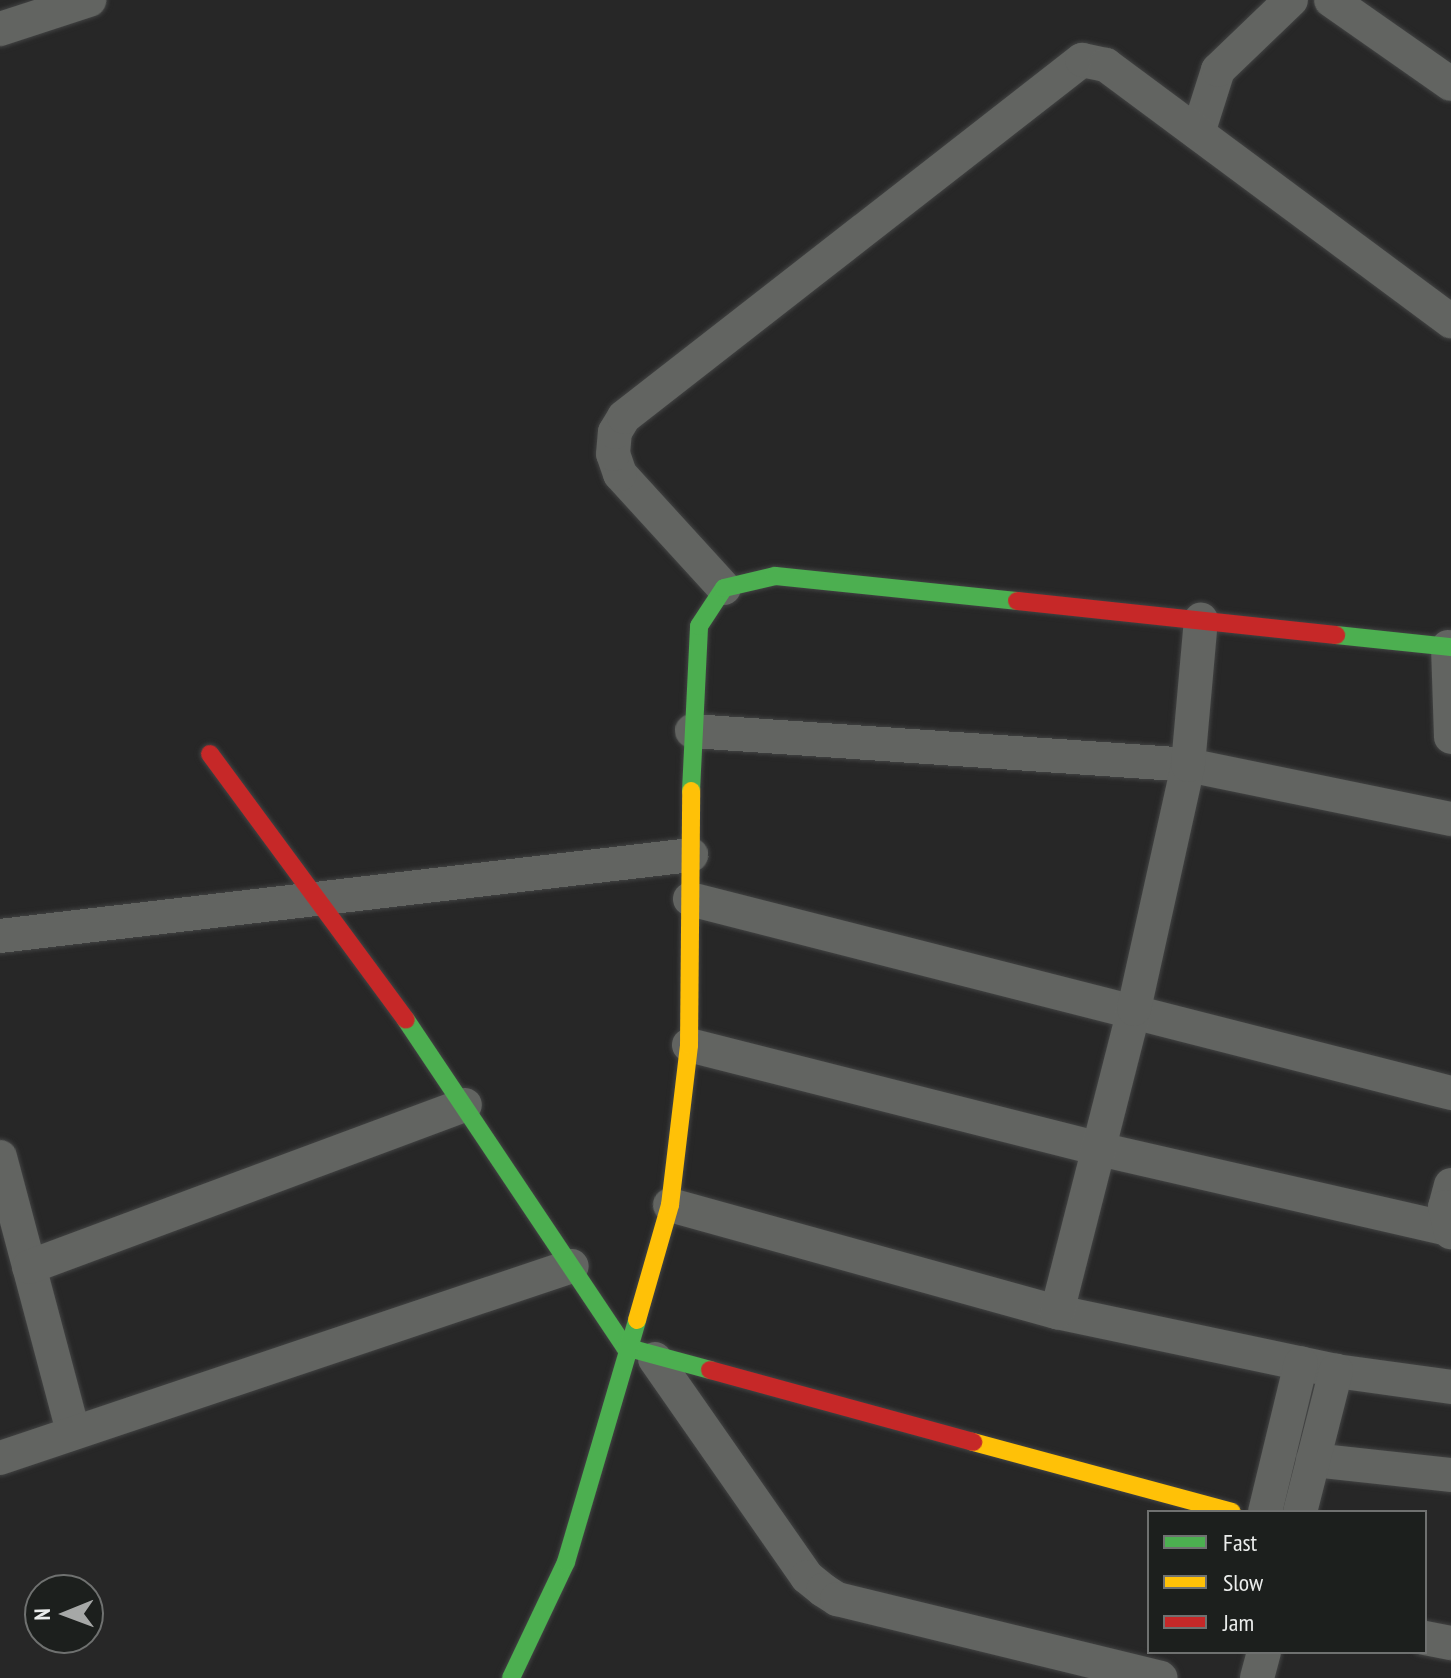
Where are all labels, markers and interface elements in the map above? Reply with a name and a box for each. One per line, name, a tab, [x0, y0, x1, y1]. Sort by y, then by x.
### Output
legend	[1147, 1510, 1427, 1654]
text: Fast	[1223, 1527, 1257, 1558]
text: Slow	[1223, 1567, 1263, 1598]
north arrow	[24, 1574, 104, 1654]
text: Jam	[1223, 1607, 1254, 1638]
text: N	[28, 1608, 56, 1621]

